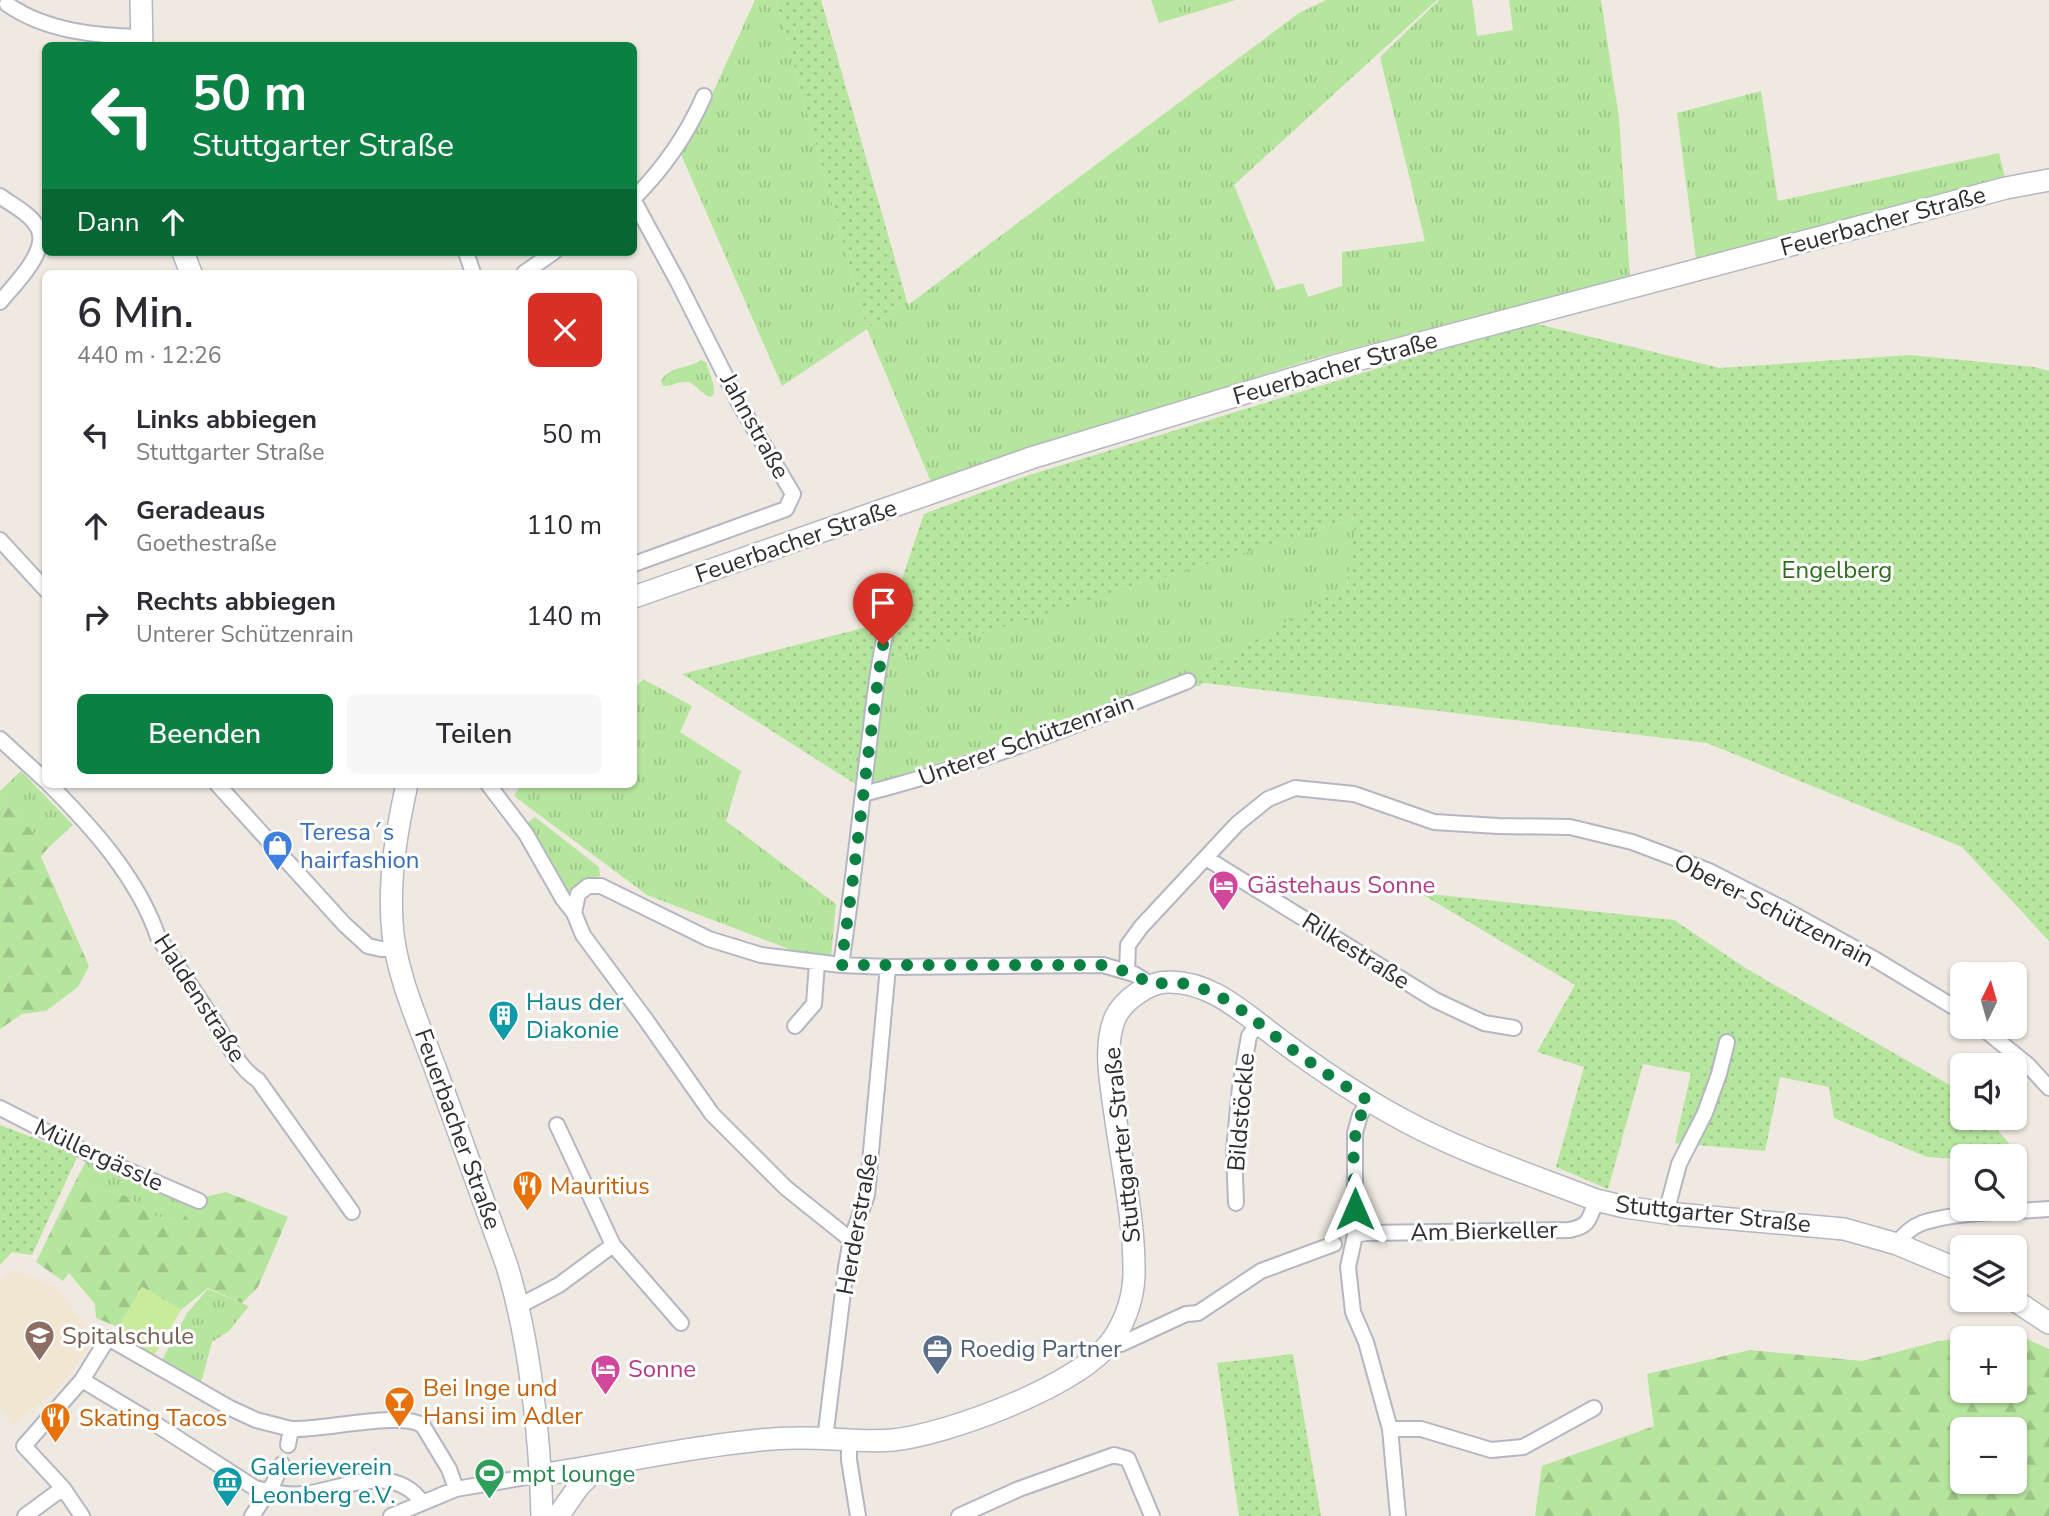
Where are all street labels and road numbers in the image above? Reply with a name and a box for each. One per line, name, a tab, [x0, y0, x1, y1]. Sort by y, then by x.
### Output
street label: Feuerbacher Straße	[1777, 178, 1989, 264]
street label: Feuerbacher Straße	[1229, 324, 1441, 412]
street label: Jahnstraße	[712, 367, 797, 485]
street label: Feuerbacher Straße	[691, 492, 901, 590]
street label: Unterer Schützenrain	[914, 686, 1138, 794]
street label: Oberer Schützenrain	[1669, 846, 1879, 974]
street label: Rilkestraße	[1296, 905, 1416, 997]
street label: Haldenstraße	[147, 928, 253, 1068]
street label: Feuerbacher Straße	[407, 1024, 509, 1234]
street label: Stuttgarter Straße	[1096, 1046, 1148, 1244]
street label: Bildstöckle	[1220, 1051, 1262, 1173]
street label: Müllergässle	[29, 1111, 169, 1199]
street label: Herderstraße	[829, 1151, 885, 1297]
street label: Stuttgarter Straße	[1614, 1188, 1812, 1240]
street label: Am Bierkeller	[1410, 1214, 1558, 1248]

